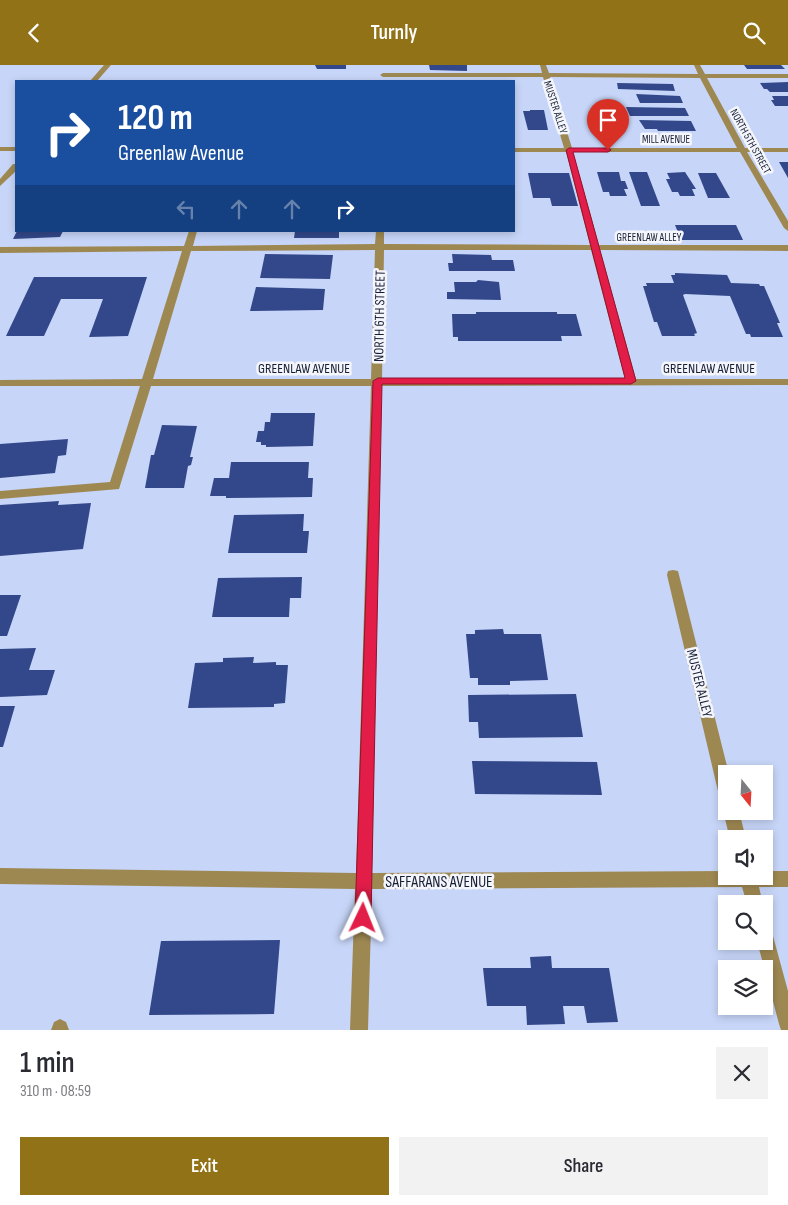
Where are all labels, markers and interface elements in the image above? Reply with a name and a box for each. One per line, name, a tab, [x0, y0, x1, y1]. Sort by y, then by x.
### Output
icon: back	[20, 19, 48, 47]
text: Turnly	[371, 19, 417, 46]
icon: search	[740, 19, 768, 47]
street label: MUSTER ALLEY	[541, 79, 570, 135]
text: 120 m	[118, 97, 193, 140]
pin	[587, 99, 629, 150]
icon: right	[35, 100, 100, 165]
icon: arrive	[594, 106, 622, 134]
street label: NORTH 5TH STREET	[728, 107, 774, 176]
street label: MILL AVENUE	[642, 133, 690, 146]
text: Greenlaw Avenue	[118, 140, 244, 167]
icon: left	[172, 195, 200, 223]
icon: ahead	[225, 195, 253, 223]
icon: ahead	[278, 195, 306, 223]
icon: right	[331, 195, 359, 223]
street label: GREENLAW ALLEY	[617, 231, 682, 244]
street label: NORTH 6TH STREET	[370, 270, 389, 362]
street label: GREENLAW AVENUE	[258, 360, 350, 377]
street label: GREENLAW AVENUE	[663, 360, 755, 377]
street label: MUSTER ALLEY	[683, 647, 716, 719]
north arrow	[718, 765, 772, 820]
map controls	[718, 765, 773, 1015]
button: sound	[718, 830, 773, 885]
street label: SAFFARANS AVENUE	[385, 873, 493, 892]
position arrow	[336, 891, 388, 943]
button: search	[718, 895, 773, 950]
button: layers	[718, 960, 773, 1015]
text: 1 min	[20, 1045, 75, 1081]
button: close	[716, 1047, 768, 1099]
text: 310 m · 08:59	[20, 1082, 91, 1101]
button: Exit	[20, 1137, 389, 1195]
button: Share	[399, 1137, 768, 1195]

